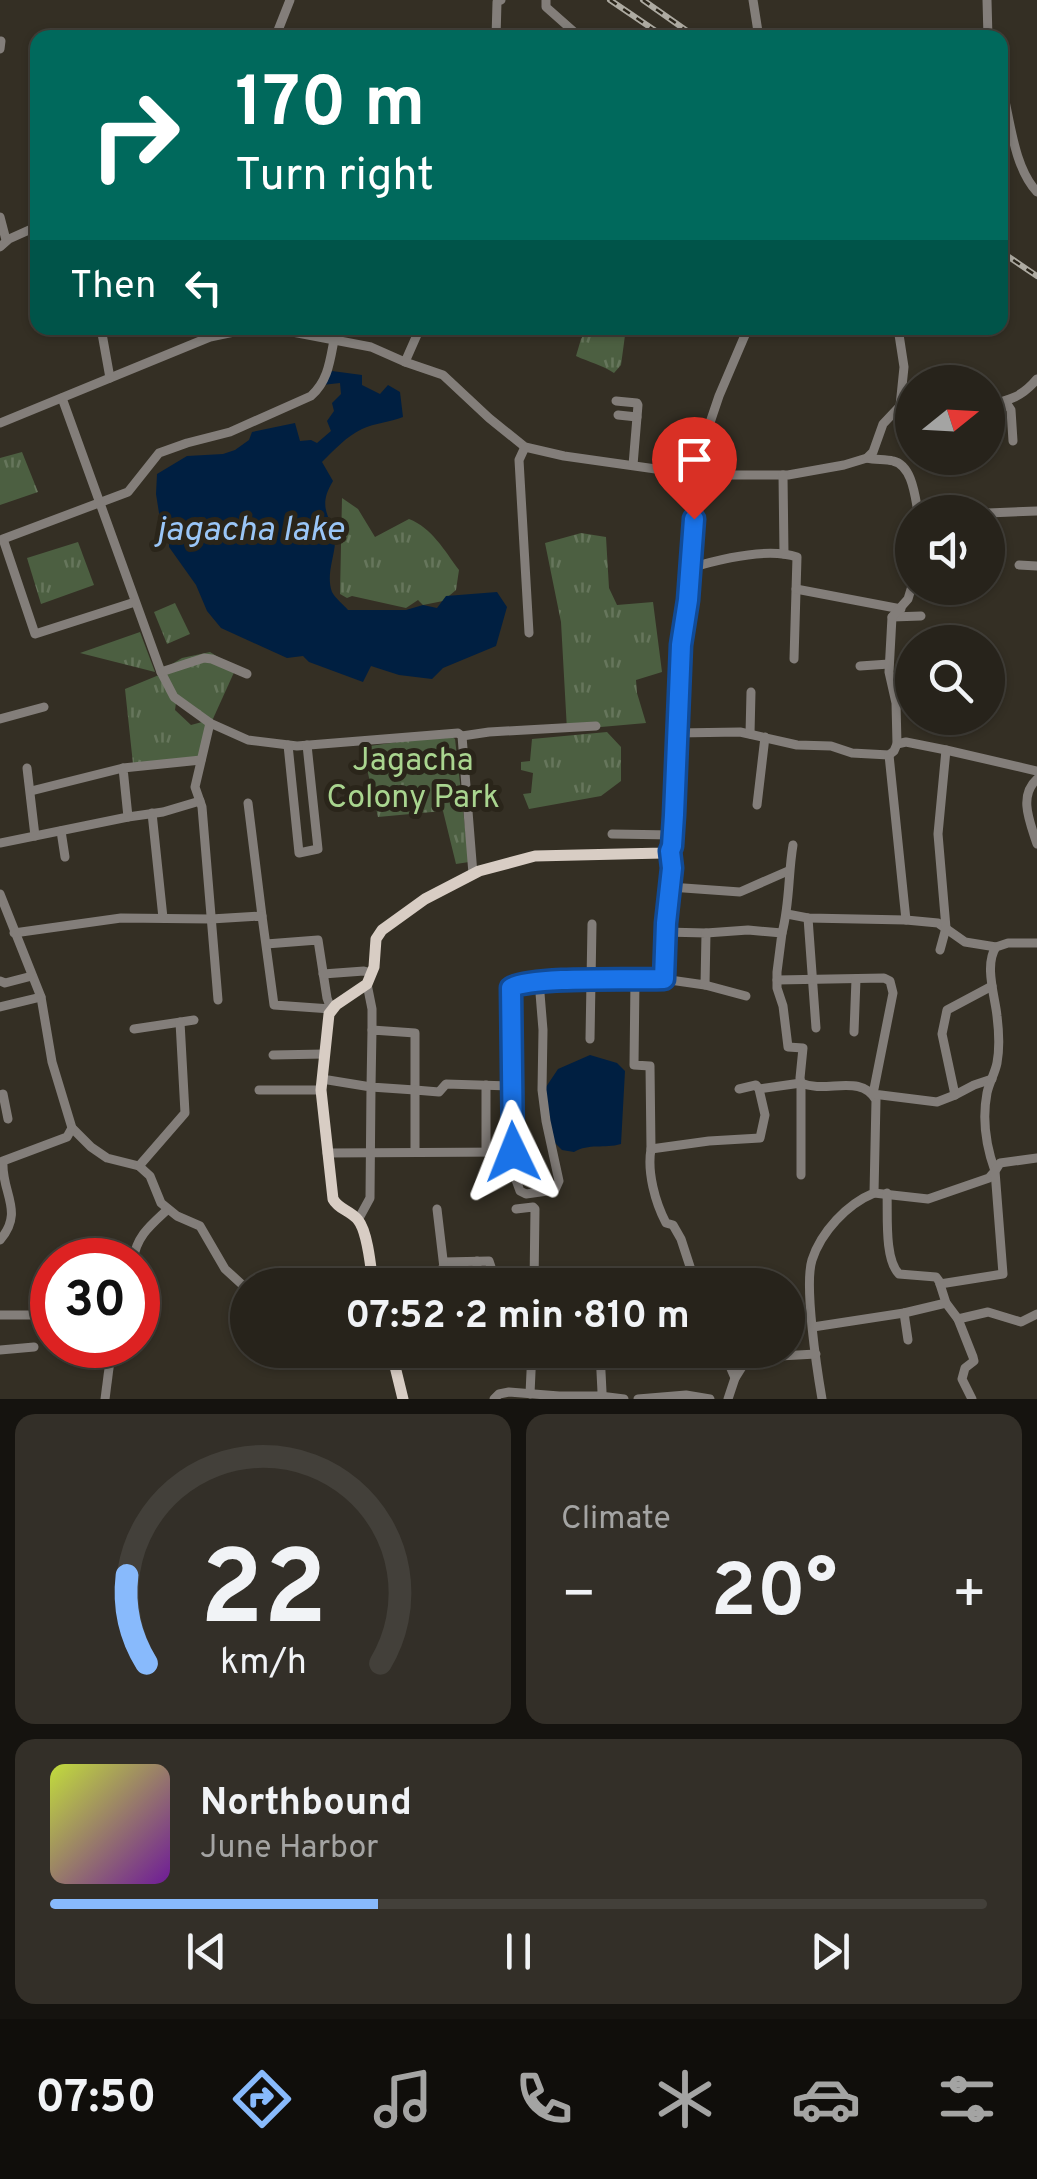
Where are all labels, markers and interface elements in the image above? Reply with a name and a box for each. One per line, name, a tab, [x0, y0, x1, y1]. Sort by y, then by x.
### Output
text: 170 m	[235, 62, 425, 151]
icon: right	[70, 70, 200, 200]
text: Turn right	[235, 149, 434, 206]
icon: left	[176, 260, 231, 315]
text: Then	[70, 263, 156, 312]
north arrow	[895, 365, 1005, 475]
map controls	[895, 365, 1005, 735]
pin	[652, 417, 737, 520]
icon: arrive	[667, 432, 722, 487]
button: sound	[895, 495, 1005, 605]
water label: jagacha lake	[153, 509, 345, 553]
button: search	[895, 625, 1005, 735]
park label: Jagacha Colony Park	[326, 742, 500, 819]
position arrow	[461, 1100, 565, 1204]
speed limit sign: 30	[30, 1238, 160, 1368]
text: 07:52 · 2 min · 810 m	[345, 1293, 690, 1342]
text: Climate	[561, 1500, 671, 1540]
text: 22	[199, 1529, 327, 1661]
text: 20°	[711, 1548, 837, 1643]
text: −	[561, 1562, 596, 1632]
text: +	[952, 1562, 987, 1632]
text: km/h	[220, 1641, 306, 1687]
text: Northbound	[200, 1780, 412, 1829]
text: June Harbor	[200, 1829, 379, 1869]
icon: previous	[179, 1924, 234, 1979]
icon: pause	[491, 1924, 546, 1979]
icon: next	[803, 1924, 858, 1979]
icon: directions	[227, 2064, 297, 2134]
icon: music	[368, 2064, 438, 2134]
icon: phone	[509, 2064, 579, 2134]
icon: climate	[650, 2064, 720, 2134]
icon: car	[791, 2064, 861, 2134]
icon: filters	[932, 2064, 1002, 2134]
text: 07:50	[35, 2071, 156, 2128]

